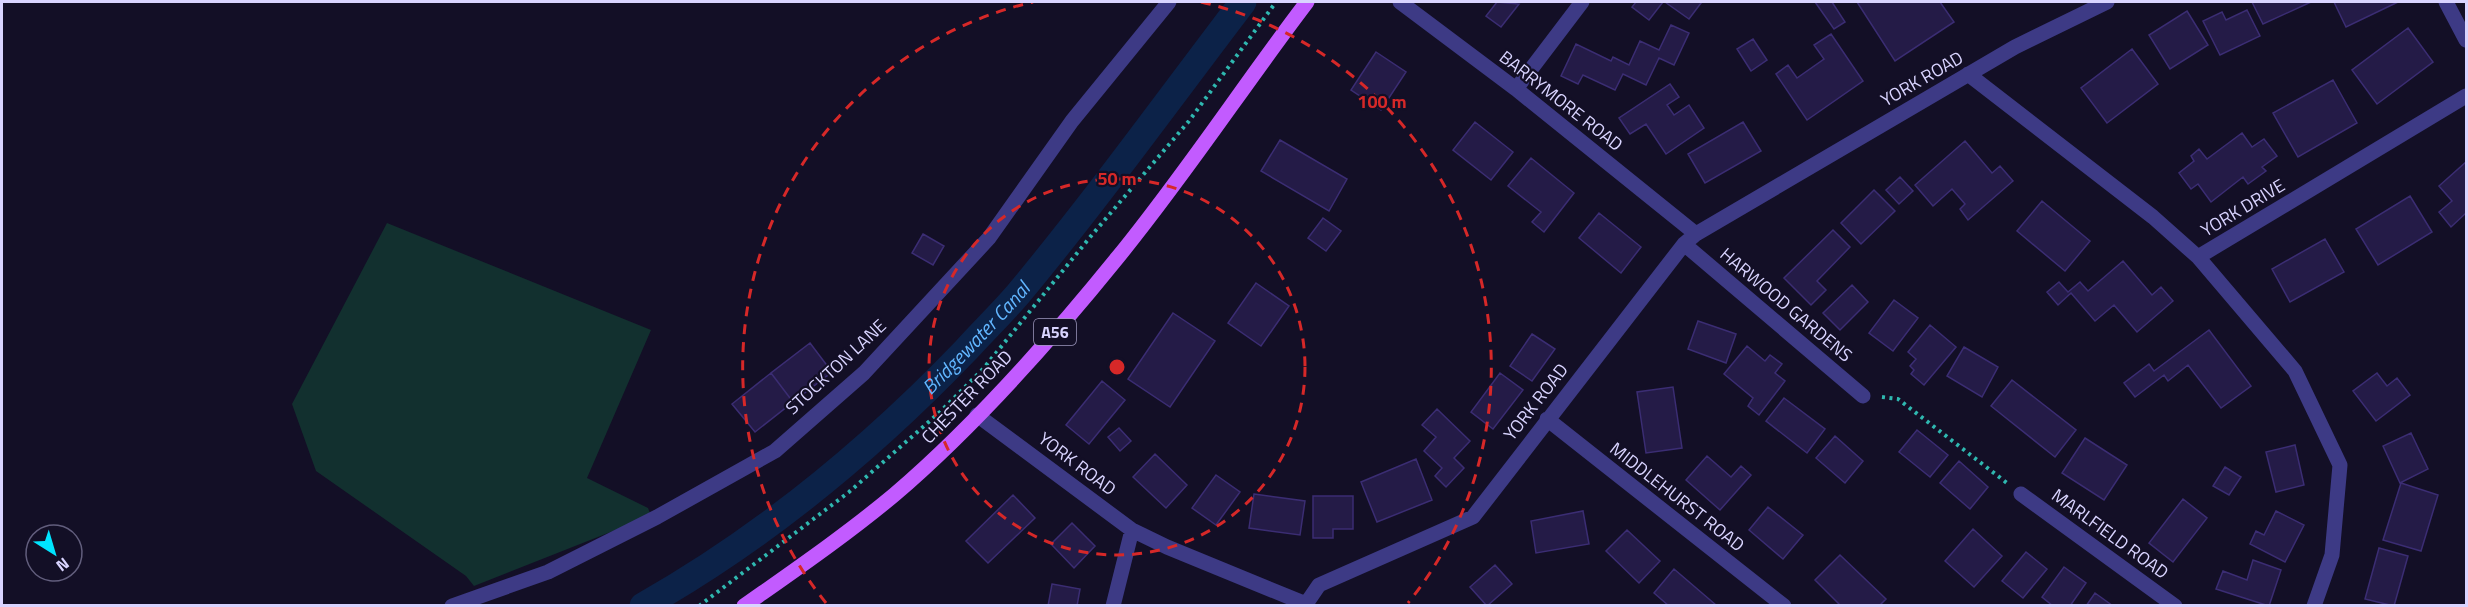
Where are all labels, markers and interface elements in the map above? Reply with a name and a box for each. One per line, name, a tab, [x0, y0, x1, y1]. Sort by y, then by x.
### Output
street label: BARRYMORE ROAD	[1494, 44, 1629, 157]
street label: YORK ROAD	[1875, 44, 1968, 113]
text: 100 m	[1357, 88, 1407, 115]
text: 50 m	[1097, 165, 1137, 192]
street label: YORK DRIVE	[2196, 172, 2290, 243]
street label: HARWOOD GARDENS	[1714, 241, 1858, 368]
water label: Bridgewater Canal	[914, 273, 1039, 401]
street label: STOCKTON LANE	[779, 313, 892, 421]
road number: A56	[1034, 319, 1076, 345]
street label: CHESTER ROAD	[915, 344, 1018, 450]
centre of rings	[1107, 357, 1127, 377]
street label: YORK ROAD	[1497, 357, 1574, 446]
street label: YORK ROAD	[1033, 425, 1122, 502]
street label: MIDDLEHURST ROAD	[1604, 435, 1750, 558]
street label: MARLFIELD ROAD	[2046, 482, 2174, 585]
north arrow	[24, 523, 84, 583]
text: N	[51, 552, 75, 578]

